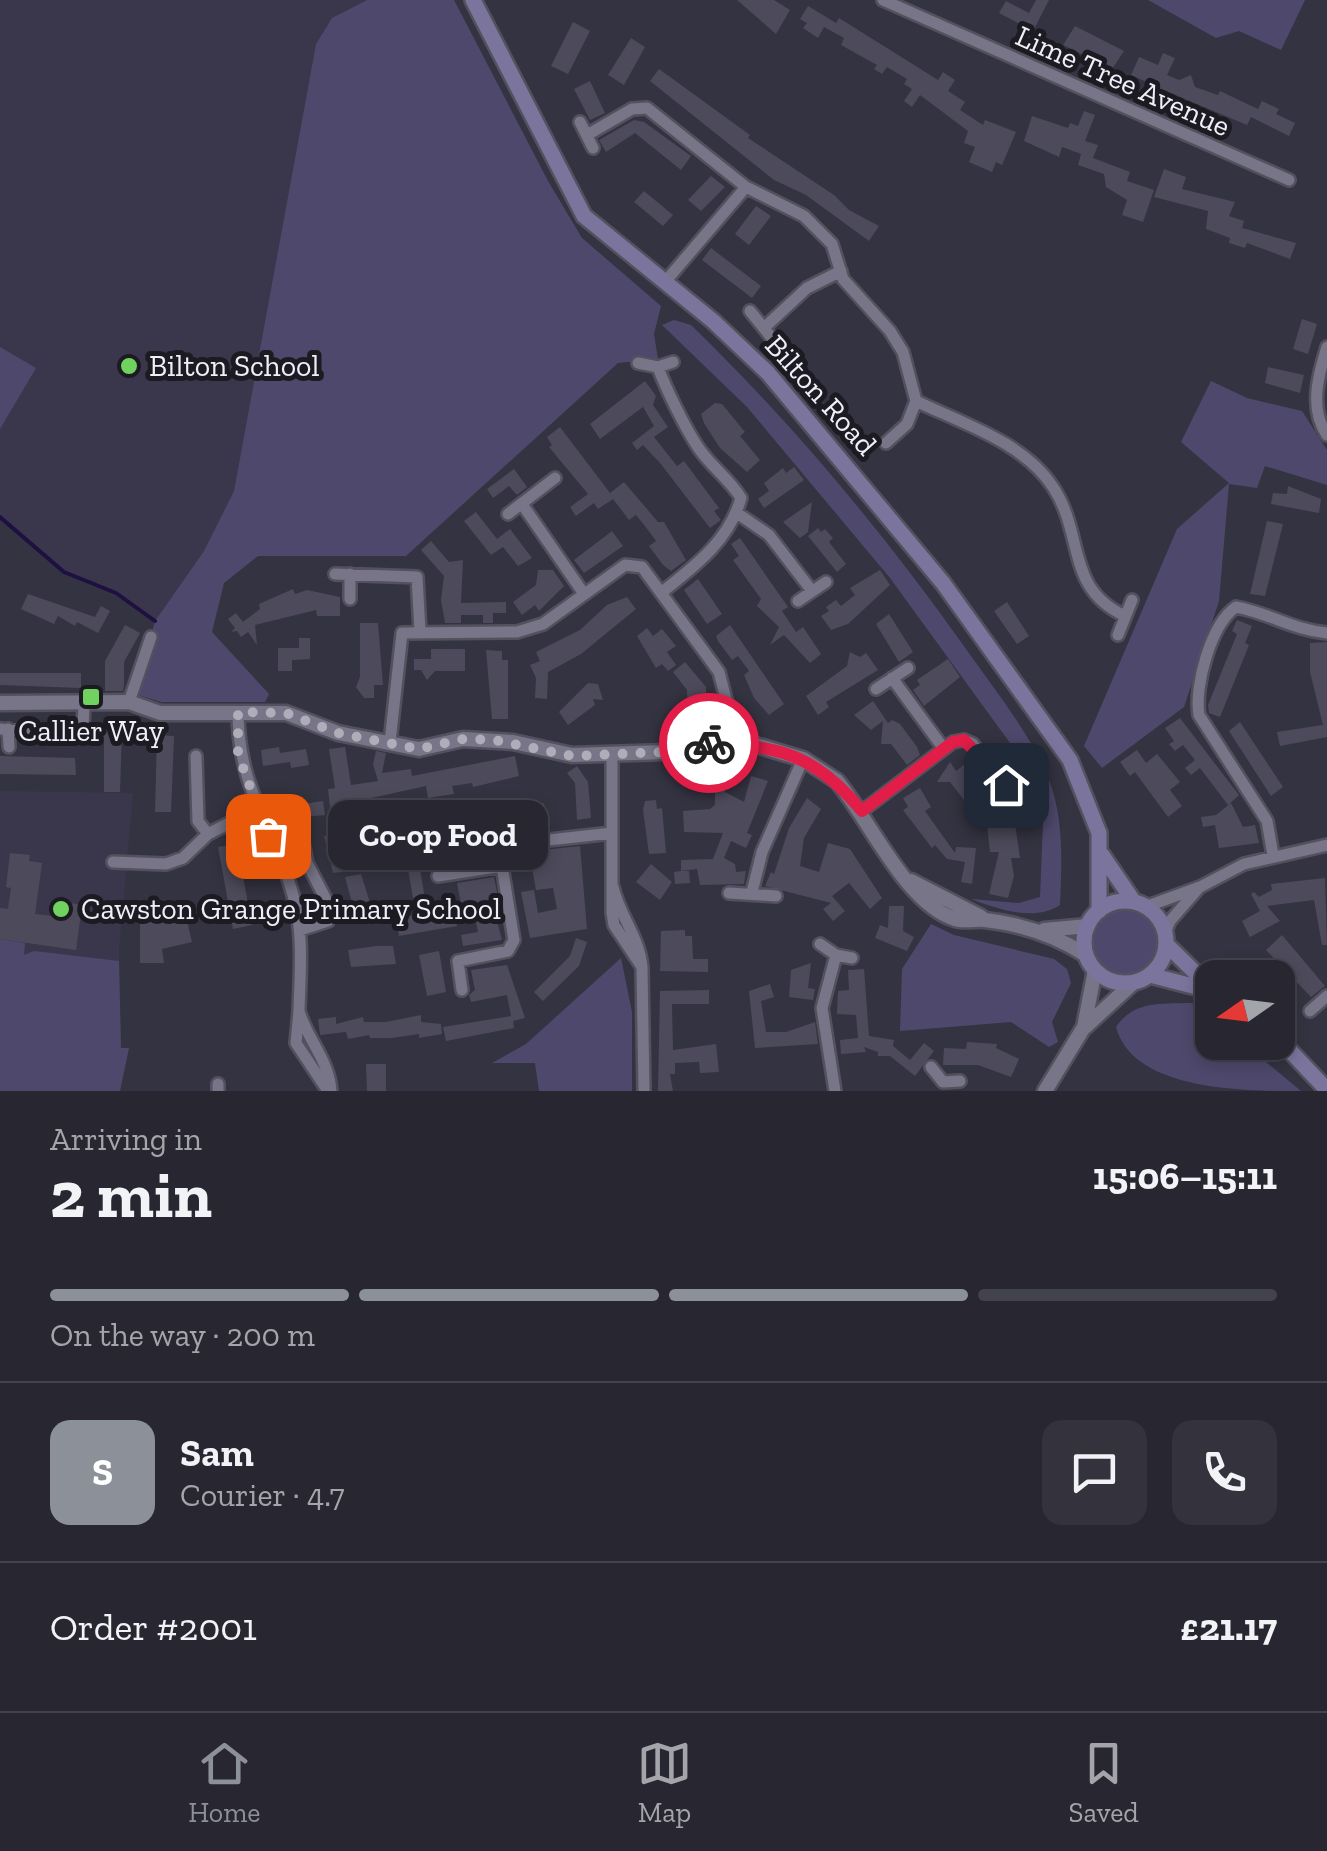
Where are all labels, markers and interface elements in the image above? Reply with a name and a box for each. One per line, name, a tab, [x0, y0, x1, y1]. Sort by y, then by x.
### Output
street label: Lime Tree Avenue	[1010, 18, 1236, 144]
street label: Bilton Road	[758, 327, 885, 463]
place label: Bilton School	[149, 348, 319, 384]
marker: Bilton School	[118, 355, 140, 377]
marker: Callier Way	[80, 686, 102, 708]
courier	[659, 693, 759, 793]
place label: Callier Way	[18, 713, 165, 749]
icon: bike	[682, 716, 737, 771]
pin	[964, 743, 1049, 828]
icon: home	[979, 758, 1034, 813]
pin	[226, 794, 311, 879]
callout: Co-op Food	[328, 801, 548, 871]
icon: bag	[241, 809, 296, 864]
text: Co-op Food	[359, 816, 517, 854]
place label: Cawston Grange Primary School	[81, 891, 501, 927]
marker: Cawston Grange Primary School	[50, 898, 72, 920]
north arrow	[1195, 960, 1295, 1060]
map controls	[1195, 960, 1295, 1060]
text: Arriving in	[50, 1120, 202, 1158]
text: 15:06–15:11	[1093, 1153, 1277, 1199]
text: 2 min	[50, 1156, 212, 1234]
text: On the way · 200 m	[50, 1316, 315, 1354]
button: chat	[1042, 1420, 1147, 1525]
button: phone	[1172, 1420, 1277, 1525]
text: Sam	[180, 1430, 254, 1476]
text: S	[92, 1449, 113, 1495]
text: Courier · 4.7	[180, 1476, 344, 1514]
text: Order #2001	[50, 1604, 257, 1650]
text: £21.17	[1180, 1604, 1277, 1650]
tab: Home	[188, 1736, 260, 1829]
tab: Map	[637, 1736, 692, 1829]
tab: Saved	[1069, 1736, 1139, 1829]

